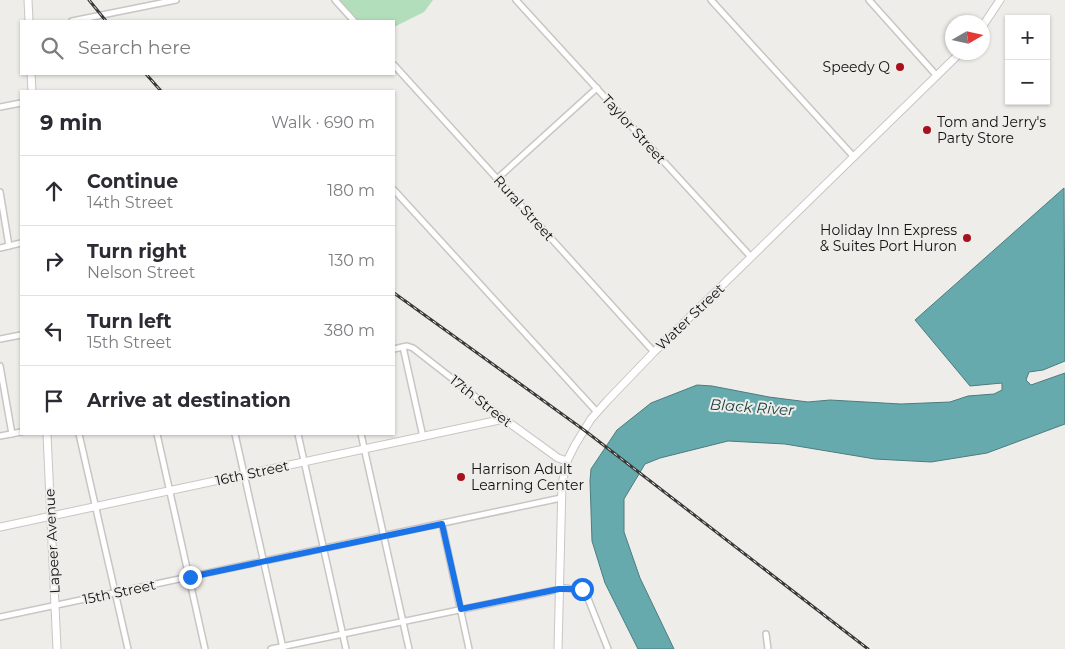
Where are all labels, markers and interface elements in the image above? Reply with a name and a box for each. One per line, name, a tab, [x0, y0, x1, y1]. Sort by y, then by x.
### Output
north arrow	[945, 15, 990, 60]
map controls	[1005, 15, 1050, 105]
button: +	[1005, 15, 1050, 60]
search box	[20, 20, 395, 75]
icon: search	[38, 34, 66, 62]
text: Search here	[78, 36, 191, 59]
place label: Speedy Q	[823, 58, 890, 76]
button: −	[1005, 60, 1050, 105]
marker: Speedy Q	[894, 61, 906, 73]
street label: Taylor Street	[598, 91, 670, 168]
text: 9 min	[40, 110, 102, 135]
text: Walk · 690 m	[271, 113, 375, 132]
place label: Tom and Jerry's Party Store	[937, 113, 1046, 147]
marker: Tom and Jerry's Party Store	[921, 124, 933, 136]
text: Continue	[87, 170, 178, 193]
street label: Rural Street	[490, 171, 559, 245]
icon: ahead	[40, 177, 68, 205]
text: 180 m	[327, 181, 375, 200]
text: 14th Street	[87, 193, 173, 212]
place label: Holiday Inn Express & Suites Port Huron	[820, 221, 957, 255]
marker: Holiday Inn Express & Suites Port Huron	[961, 232, 973, 244]
text: Turn right	[87, 240, 187, 263]
icon: right	[40, 247, 68, 275]
text: 130 m	[328, 251, 375, 270]
text: Nelson Street	[87, 263, 195, 282]
street label: Water Street	[652, 280, 728, 354]
text: Turn left	[87, 310, 172, 333]
icon: left	[40, 317, 68, 345]
text: 380 m	[324, 321, 375, 340]
text: 15th Street	[87, 333, 172, 352]
street label: 17th Street	[446, 371, 516, 431]
icon: arrive	[40, 387, 68, 415]
text: Arrive at destination	[87, 389, 291, 412]
water label: Black River	[709, 395, 796, 419]
street label: 16th Street	[214, 456, 291, 490]
place label: Harrison Adult Learning Center	[471, 460, 585, 494]
marker: Harrison Adult Learning Center	[455, 471, 467, 483]
street label: Lapeer Avenue	[40, 488, 64, 594]
route end	[179, 566, 202, 589]
street label: 15th Street	[81, 575, 157, 609]
route start	[571, 578, 594, 601]

